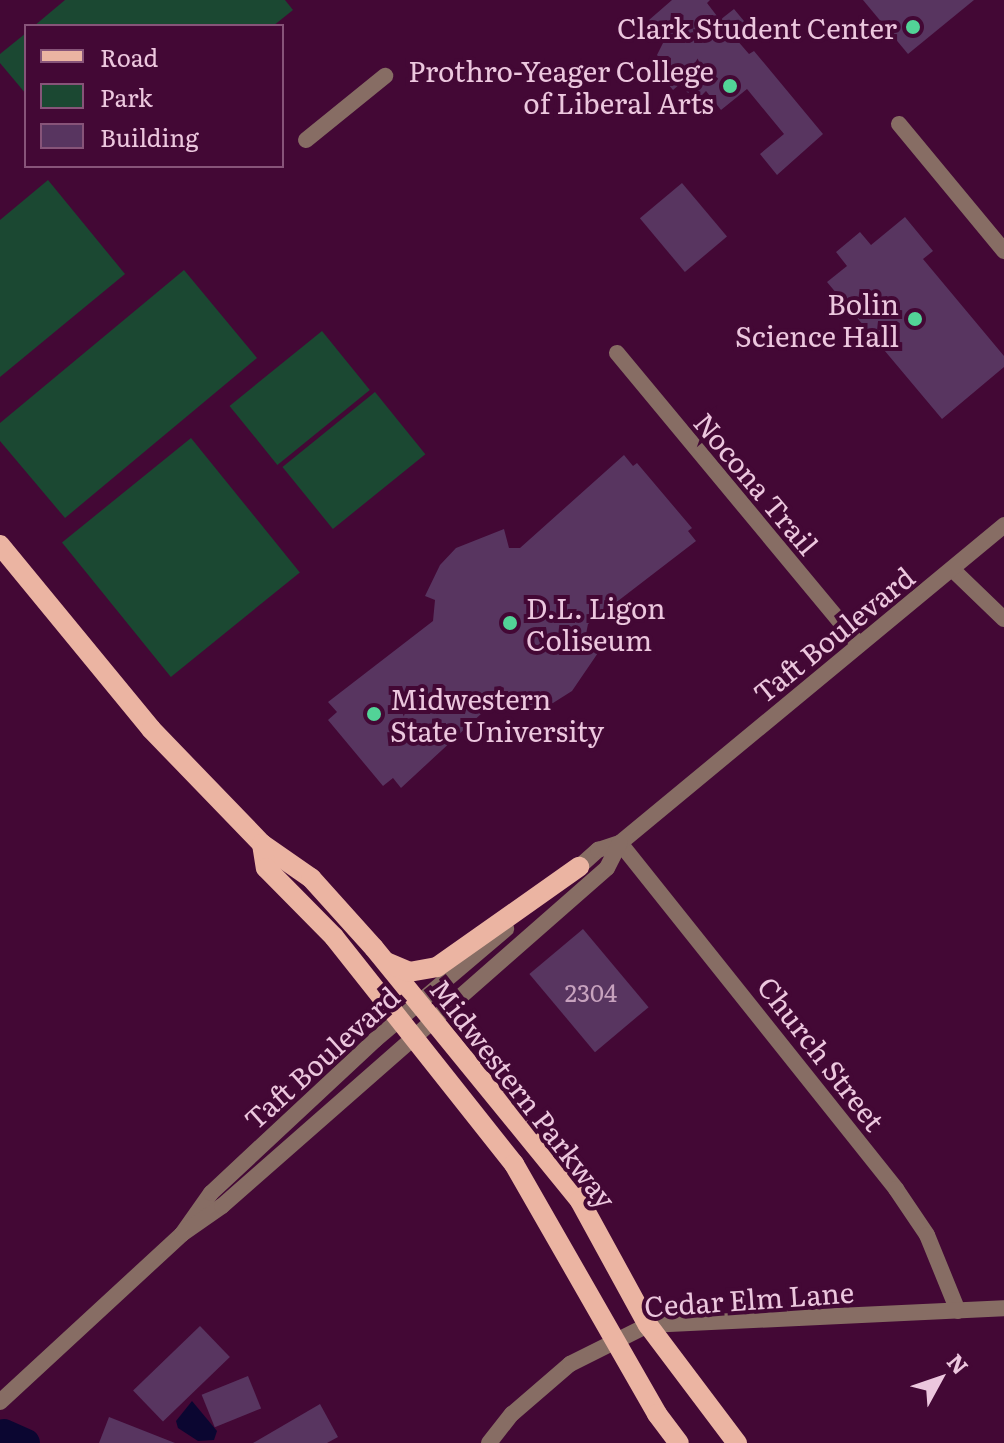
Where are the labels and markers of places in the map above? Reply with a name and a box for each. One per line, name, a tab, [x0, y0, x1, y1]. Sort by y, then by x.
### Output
place label: Clark Student Center	[617, 10, 897, 44]
marker: Clark Student Center	[904, 18, 922, 36]
place label: Prothro-Yeager College of Liberal Arts	[408, 53, 714, 119]
marker: Prothro-Yeager College of Liberal Arts	[721, 77, 739, 95]
place label: Bolin Science Hall	[735, 286, 899, 352]
marker: Bolin Science Hall	[906, 310, 924, 328]
place label: D.L. Ligon Coliseum	[526, 590, 666, 656]
marker: D.L. Ligon Coliseum	[501, 614, 519, 632]
place label: Midwestern State University	[390, 681, 604, 747]
marker: Midwestern State University	[365, 705, 383, 723]

